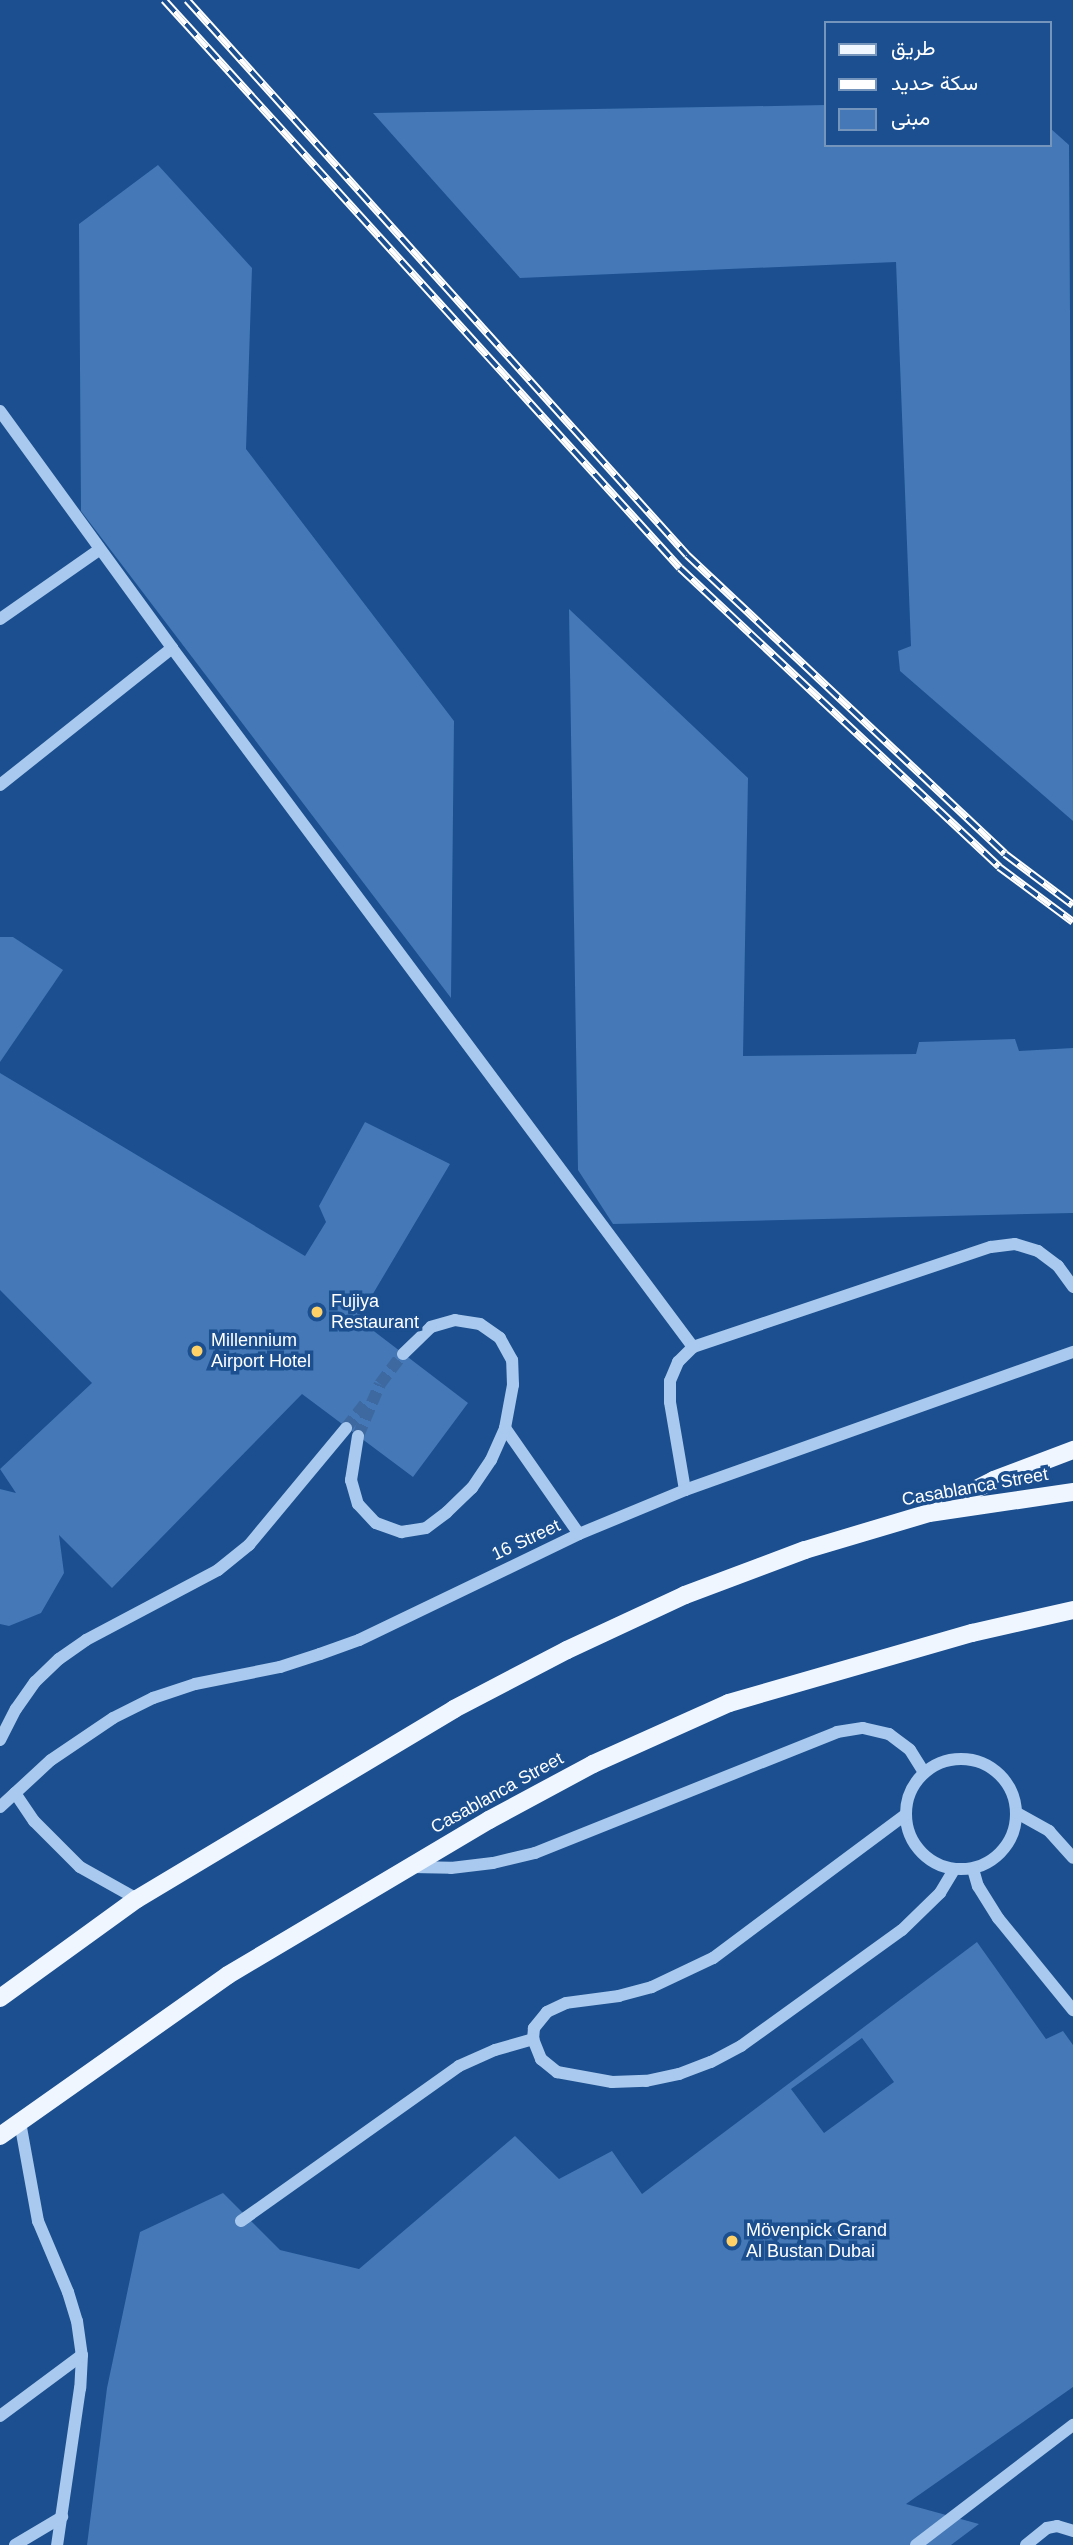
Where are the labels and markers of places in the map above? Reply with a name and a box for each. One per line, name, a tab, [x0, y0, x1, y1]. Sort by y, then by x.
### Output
place label: Fujiya Restaurant	[331, 1291, 419, 1334]
marker: Fujiya Restaurant	[309, 1304, 325, 1320]
place label: Millennium Airport Hotel	[211, 1330, 311, 1372]
marker: Millennium Airport Hotel	[189, 1343, 205, 1359]
place label: Mövenpick Grand Al Bustan Dubai	[746, 2220, 887, 2262]
marker: Mövenpick Grand Al Bustan Dubai	[724, 2233, 740, 2249]

